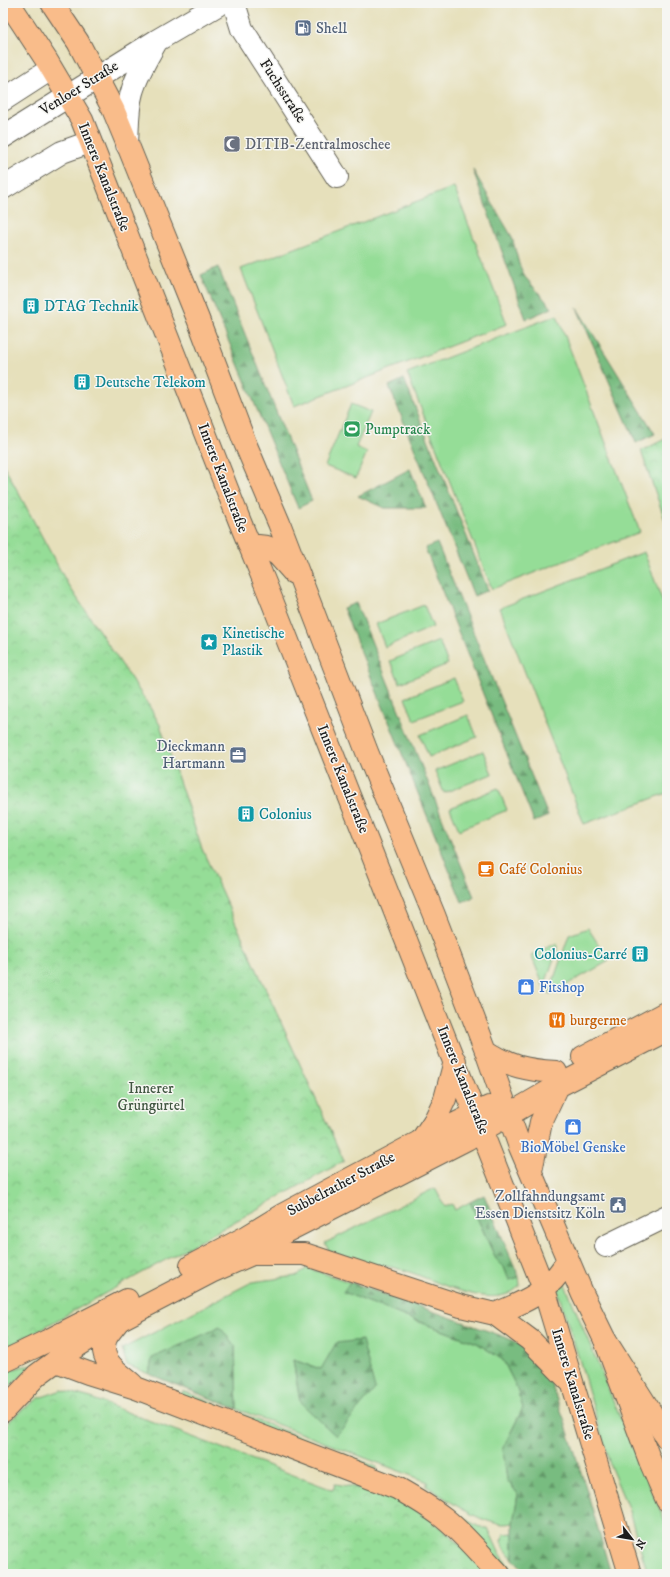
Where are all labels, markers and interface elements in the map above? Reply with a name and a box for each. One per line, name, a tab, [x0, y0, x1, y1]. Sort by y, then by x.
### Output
fuel station icon: Shell	[293, 18, 313, 38]
place label: Shell	[316, 19, 347, 38]
street label: Fuchsstraße	[255, 55, 311, 127]
street label: Venloer Straße	[35, 56, 122, 120]
street label: Innere Kanalstraße	[74, 120, 134, 234]
mosque icon: DITIB-Zentralmoschee	[222, 134, 242, 154]
place label: DITIB-Zentralmoschee	[245, 135, 390, 154]
building icon: DTAG Technik	[21, 296, 41, 316]
place label: DTAG Technik	[44, 297, 139, 316]
building icon: Deutsche Telekom	[72, 372, 92, 392]
place label: Deutsche Telekom	[95, 373, 206, 392]
sports icon: Pumptrack	[342, 419, 362, 439]
place label: Pumptrack	[365, 420, 431, 439]
street label: Innere Kanalstraße	[193, 421, 253, 535]
place label: Kinetische Plastik	[222, 624, 285, 660]
place icon: Kinetische Plastik	[199, 632, 219, 652]
street label: Innere Kanalstraße	[313, 722, 373, 836]
place label: Dieckmann Hartmann	[157, 737, 225, 773]
office icon: Dieckmann Hartmann	[228, 745, 248, 765]
building icon: Colonius	[236, 804, 256, 824]
place label: Colonius	[259, 805, 312, 824]
cafe icon: Café Colonius	[476, 859, 496, 879]
place label: Café Colonius	[499, 860, 582, 879]
building icon: Colonius-Carré	[630, 944, 650, 964]
place label: Colonius-Carré	[534, 945, 628, 964]
shop icon: Fitshop	[516, 977, 536, 997]
place label: Fitshop	[539, 978, 585, 997]
restaurant icon: burgerme	[547, 1010, 567, 1030]
place label: burgerme	[570, 1011, 626, 1030]
street label: Innere Kanalstraße	[433, 1023, 493, 1137]
park label: Innerer Grüngürtel	[118, 1079, 185, 1115]
shop icon: BioMöbel Genske	[563, 1117, 583, 1137]
place label: BioMöbel Genske	[520, 1138, 626, 1157]
street label: Subbelrather Straße	[284, 1148, 398, 1220]
place label: Zollfahndungsamt Essen Dienstsitz Köln	[475, 1187, 605, 1223]
public building icon: Zollfahndungsamt Essen Dienstsitz Köln	[608, 1195, 628, 1215]
street label: Innere Kanalstraße	[547, 1326, 599, 1442]
north arrow	[612, 1519, 652, 1559]
text: N	[631, 1536, 648, 1551]

